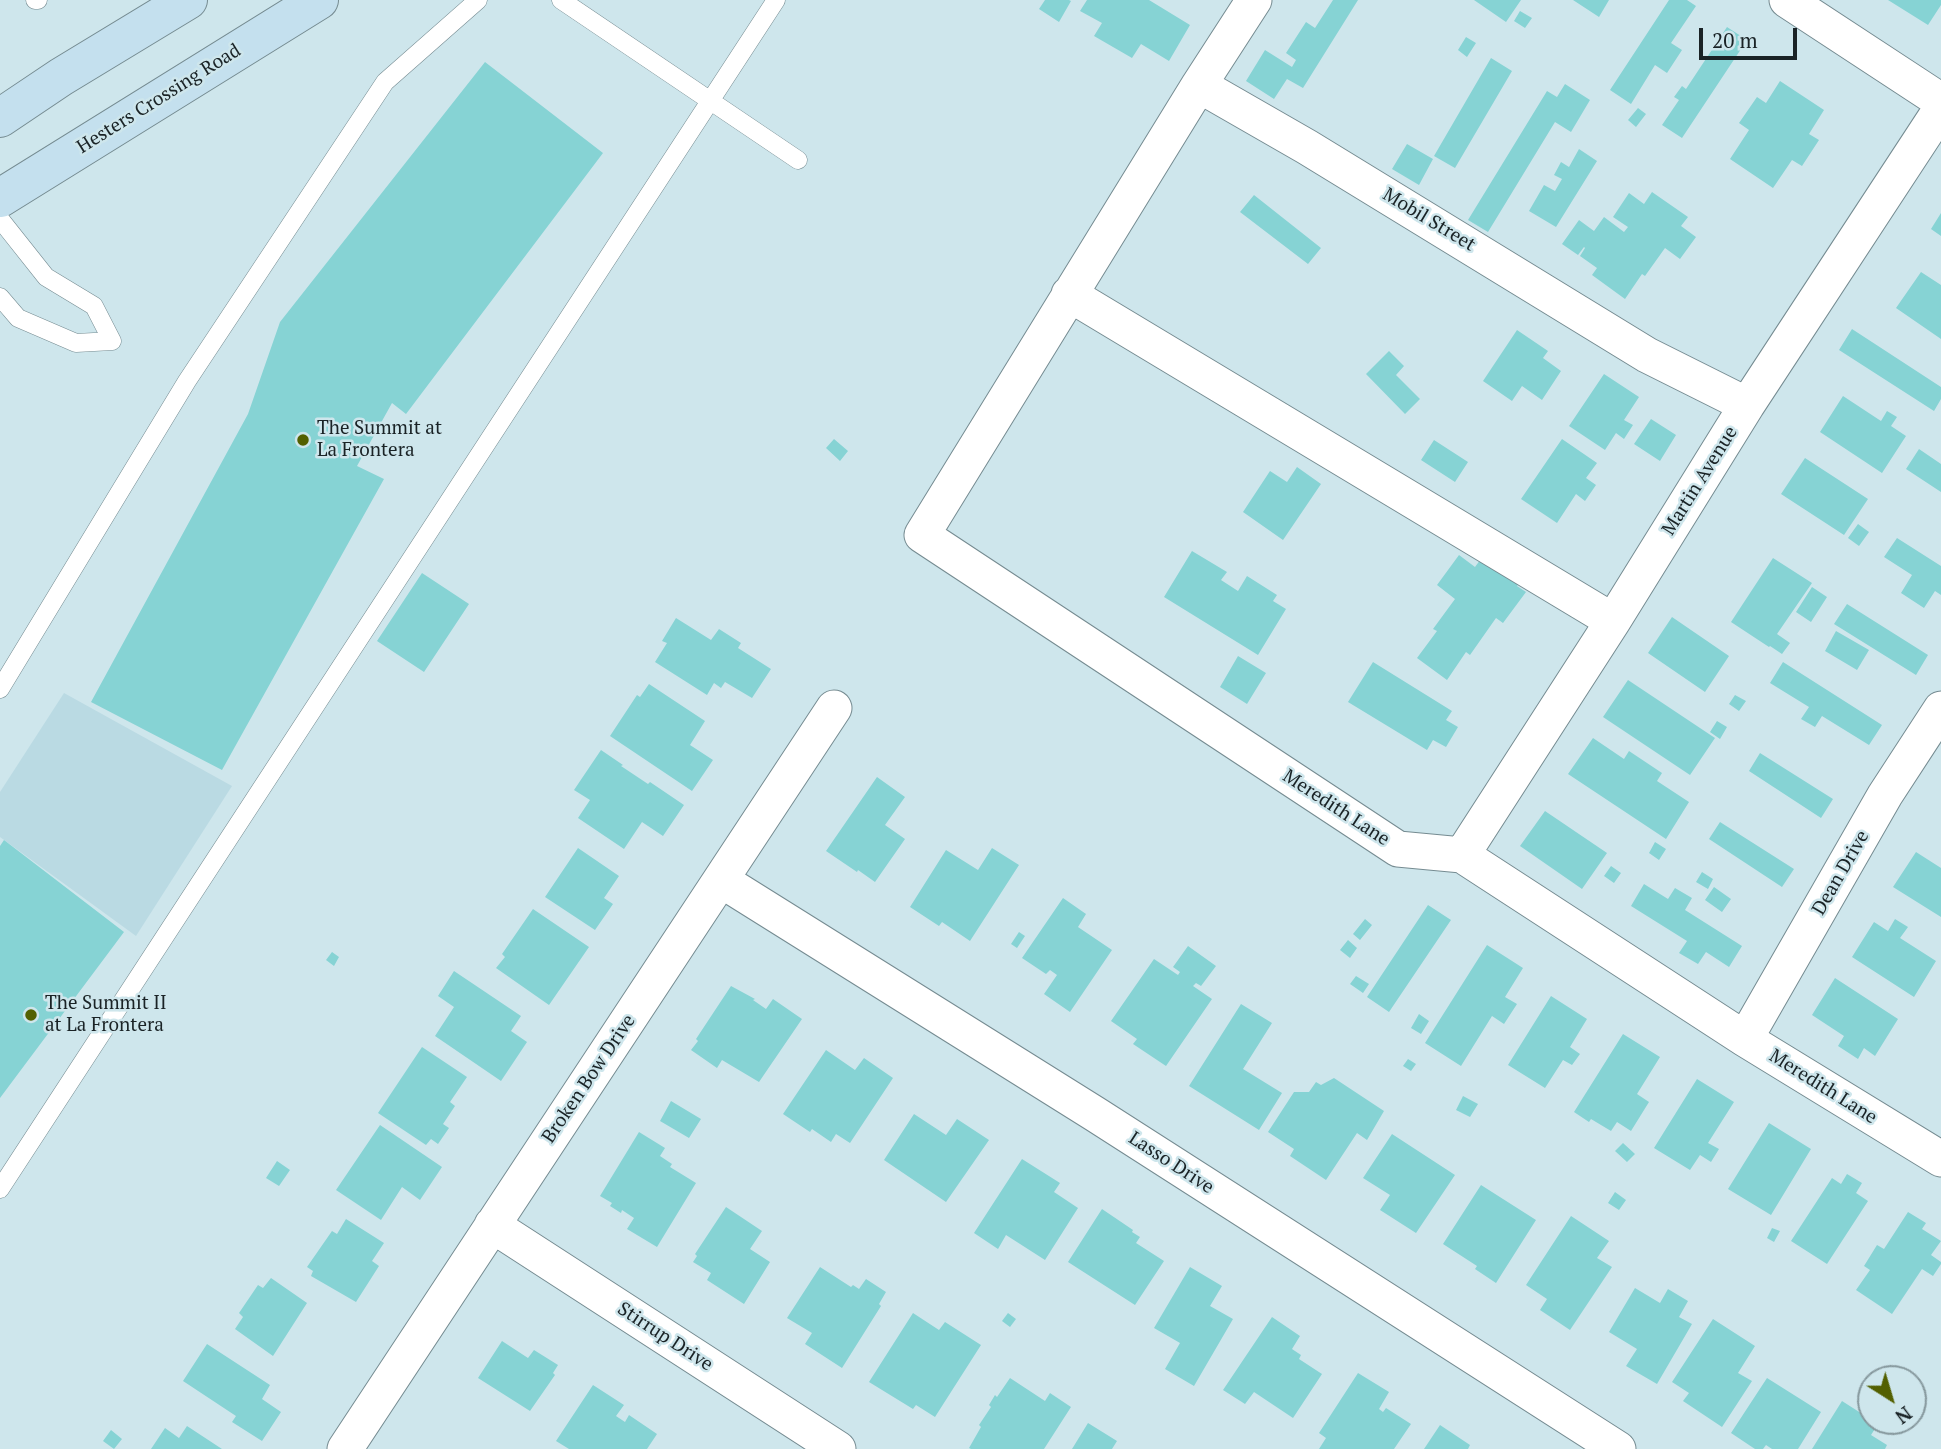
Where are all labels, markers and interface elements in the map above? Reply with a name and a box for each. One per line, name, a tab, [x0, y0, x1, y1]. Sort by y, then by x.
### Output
scale bar	[1703, 14, 1801, 58]
text: 20 m	[1712, 26, 1758, 54]
street label: Hesters Crossing Road	[73, 39, 245, 159]
street label: Mobil Street	[1379, 183, 1479, 257]
place label: The Summit at La Frontera	[317, 418, 442, 462]
street label: Martin Avenue	[1657, 422, 1743, 540]
marker: The Summit at La Frontera	[295, 432, 311, 448]
street label: Meredith Lane	[1278, 765, 1394, 851]
street label: Dean Drive	[1808, 827, 1874, 919]
place label: The Summit II at La Frontera	[45, 993, 167, 1037]
marker: The Summit II at La Frontera	[23, 1007, 39, 1023]
street label: Broken Bow Drive	[538, 1010, 640, 1148]
street label: Meredith Lane	[1765, 1045, 1881, 1129]
street label: Lasso Drive	[1124, 1127, 1218, 1199]
street label: Stirrup Drive	[613, 1298, 717, 1376]
north arrow	[1857, 1365, 1927, 1435]
text: N	[1890, 1401, 1917, 1430]

